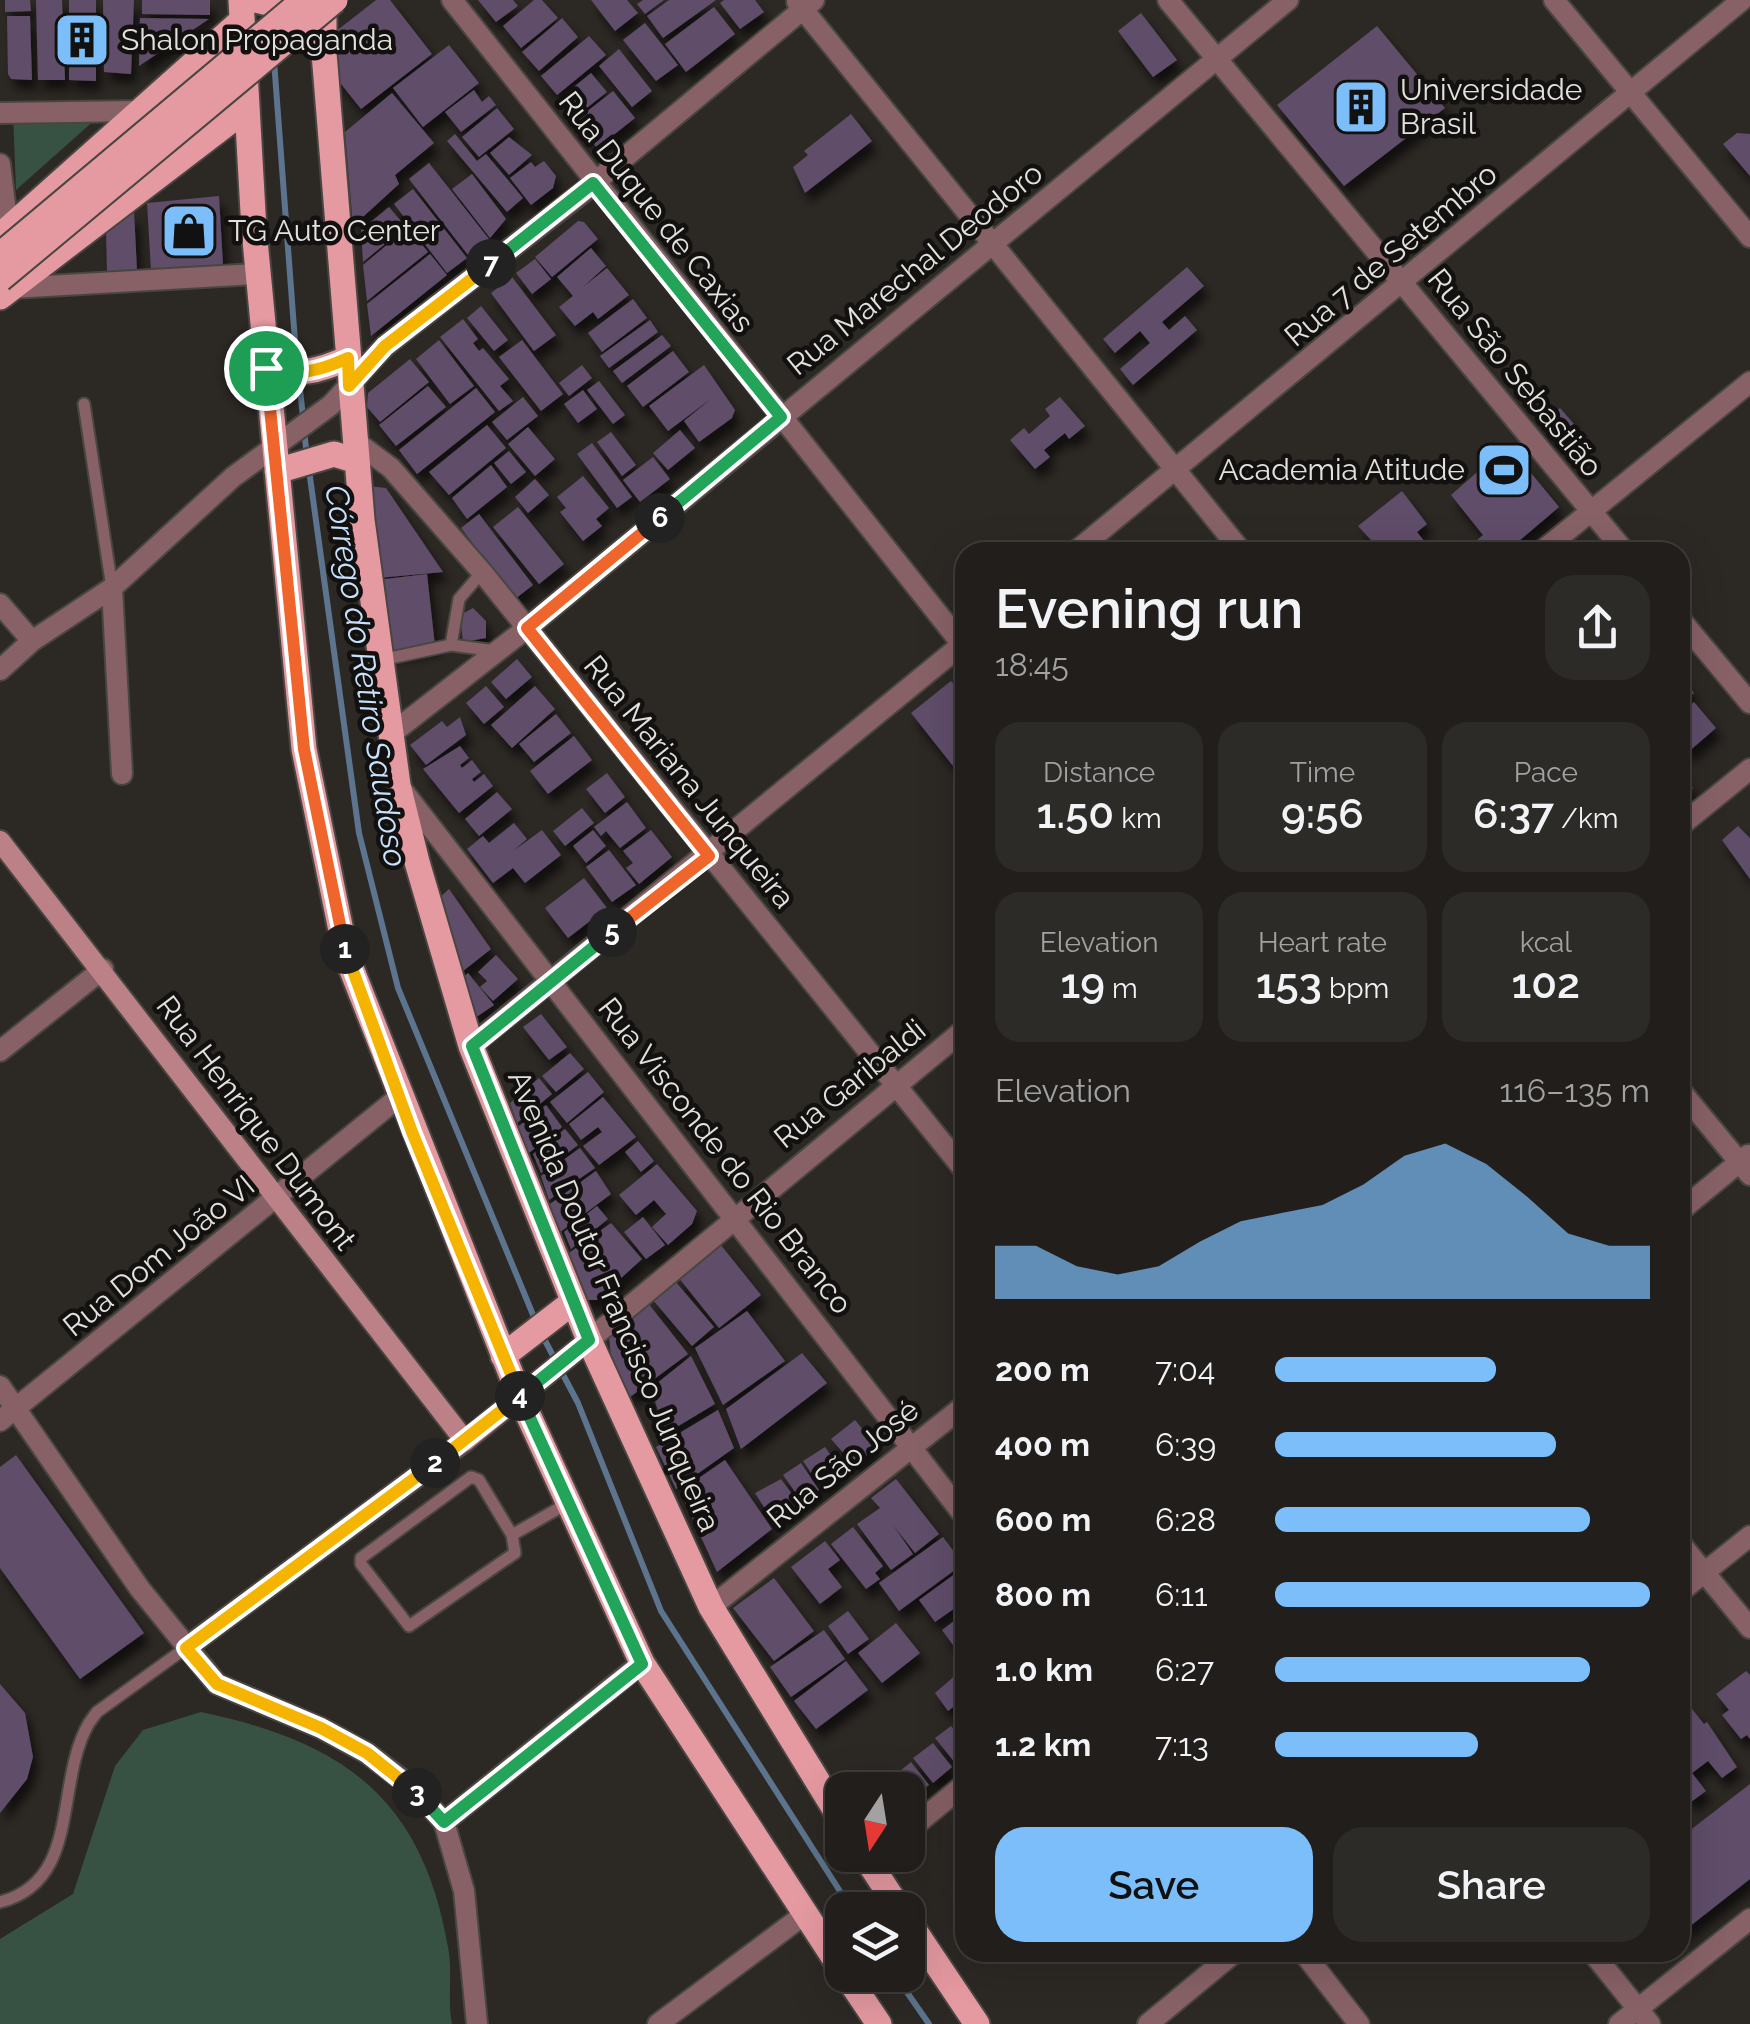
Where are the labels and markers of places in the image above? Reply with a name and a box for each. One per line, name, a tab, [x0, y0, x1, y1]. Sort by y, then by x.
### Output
building icon: Shalon Propaganda	[52, 10, 112, 70]
place label: Shalon Propaganda	[121, 22, 393, 57]
place label: Universidade Brasil	[1400, 72, 1582, 141]
building icon: Universidade Brasil	[1331, 77, 1391, 137]
shop icon: TG Auto Center	[159, 201, 219, 261]
place label: TG Auto Center	[228, 213, 441, 248]
pin: 7	[466, 239, 516, 289]
pin	[224, 326, 309, 411]
sports icon: Academia Atitude	[1474, 440, 1534, 500]
place label: Academia Atitude	[1219, 452, 1465, 487]
pin: 6	[635, 493, 685, 543]
pin: 5	[587, 907, 637, 957]
pin: 1	[320, 924, 370, 974]
pin: 4	[495, 1371, 545, 1421]
pin: 2	[410, 1438, 460, 1488]
pin: 3	[392, 1768, 442, 1818]

